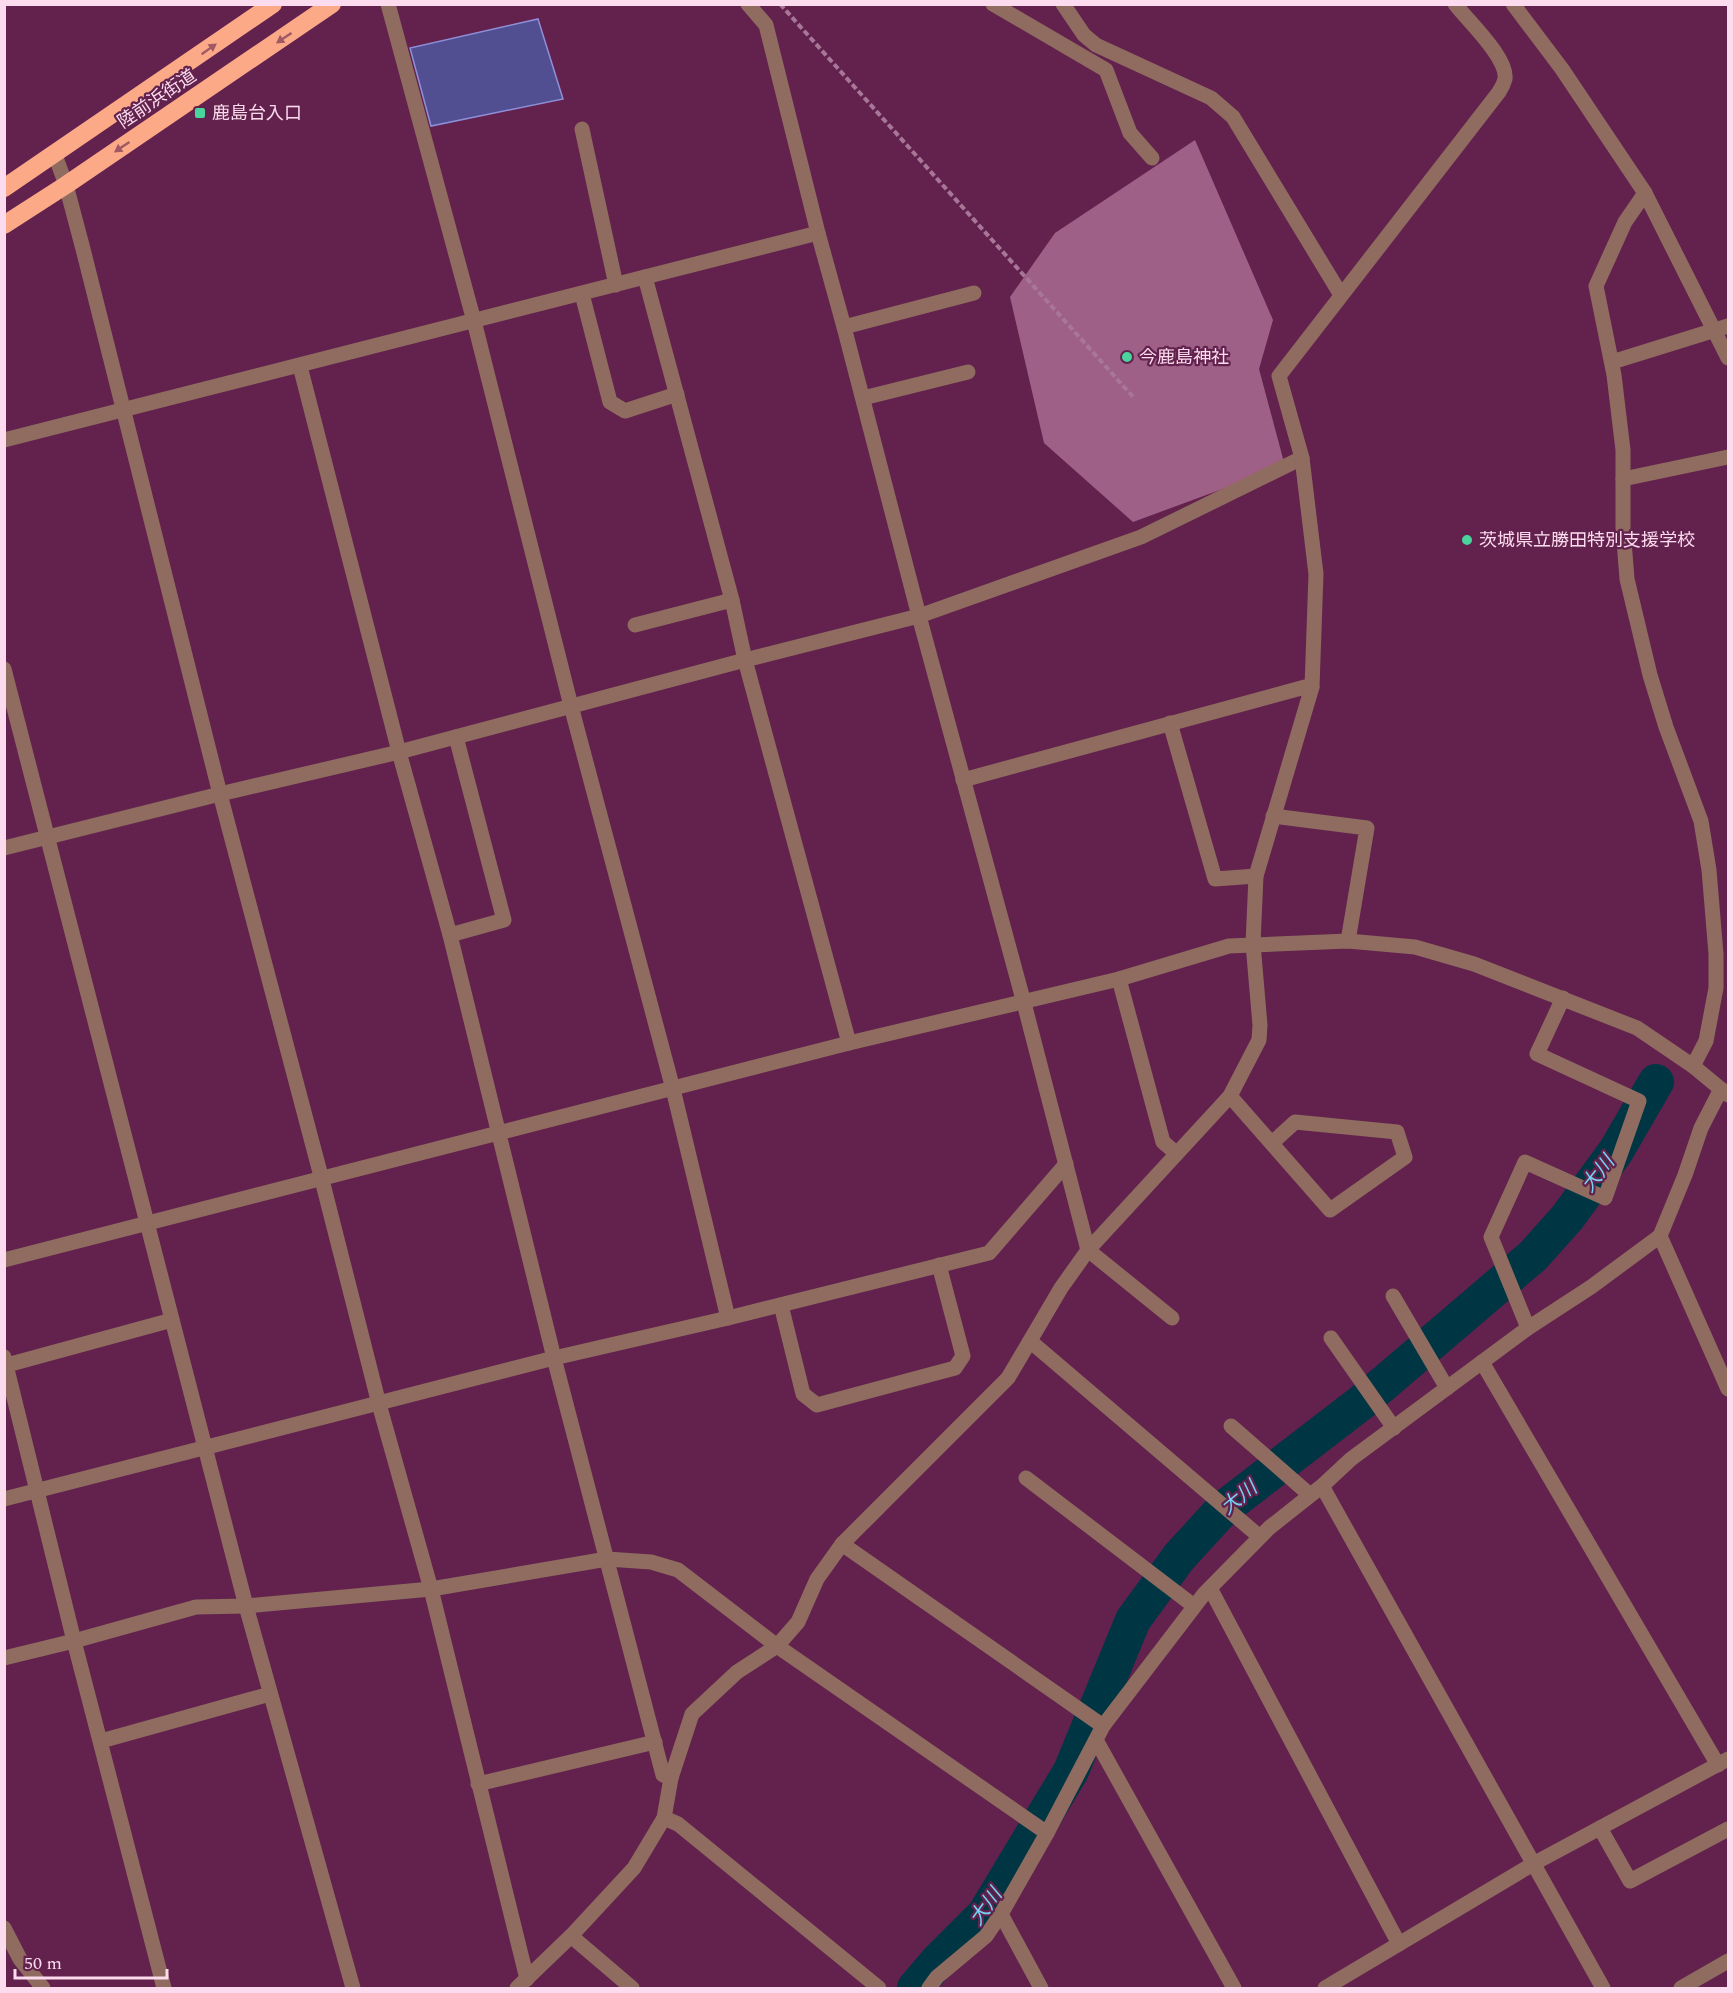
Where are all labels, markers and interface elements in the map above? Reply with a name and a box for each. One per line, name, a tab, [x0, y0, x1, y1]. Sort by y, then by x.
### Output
one-way arrow	[276, 32, 292, 44]
one-way arrow	[201, 44, 217, 55]
street label: 陸前浜街道	[112, 63, 202, 135]
place label: 鹿島台入口	[212, 100, 302, 127]
marker: 鹿島台入口	[193, 106, 207, 120]
one-way arrow	[114, 142, 131, 153]
place label: 今鹿島神社	[1139, 344, 1229, 371]
marker: 今鹿島神社	[1120, 350, 1134, 364]
place label: 茨城県立勝田特別支援学校	[1479, 527, 1695, 554]
marker: 茨城県立勝田特別支援学校	[1460, 533, 1474, 547]
water label: 大川	[1574, 1147, 1623, 1199]
water label: 大川	[1214, 1472, 1266, 1522]
water label: 大川	[962, 1880, 1011, 1932]
scale bar	[15, 1942, 166, 1980]
text: 50 m	[24, 1950, 62, 1977]

